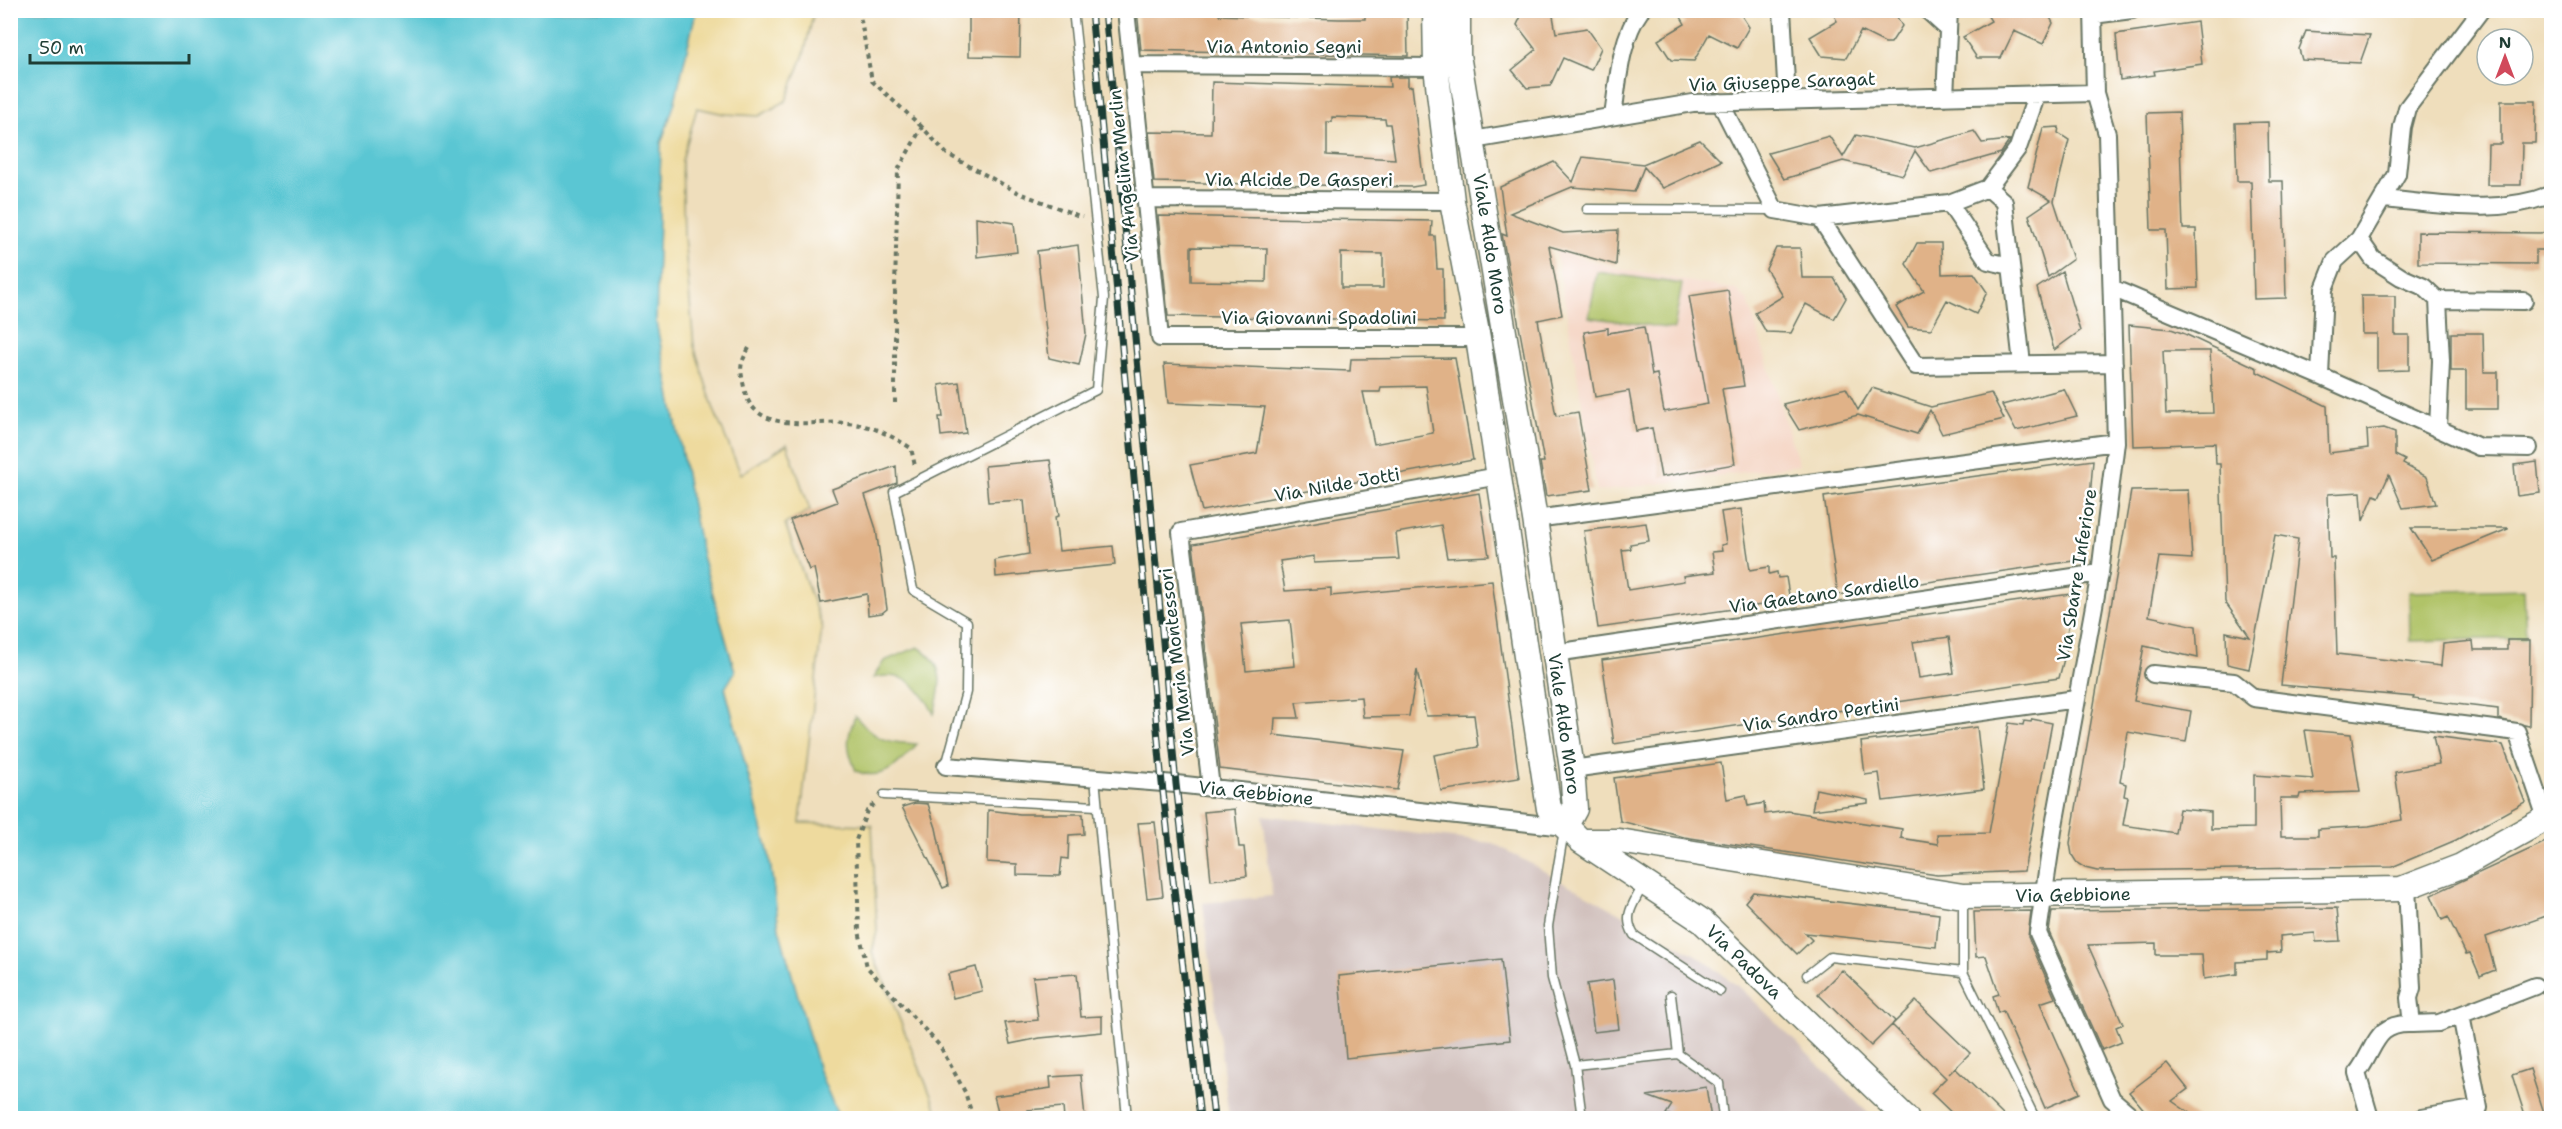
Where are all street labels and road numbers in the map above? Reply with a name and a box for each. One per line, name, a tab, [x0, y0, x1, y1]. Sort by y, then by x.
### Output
street label: Via Antonio Segni	[1206, 35, 1362, 59]
street label: Via Giuseppe Saragat	[1688, 67, 1876, 97]
street label: Via Angelina Merlin	[1103, 88, 1145, 264]
street label: Via Alcide De Gasperi	[1205, 168, 1393, 192]
street label: Viale Aldo Moro	[1467, 172, 1513, 316]
street label: Via Giovanni Spadolini	[1221, 306, 1417, 330]
street label: Via Nilde Jotti	[1272, 462, 1402, 508]
street label: Via Sbarre Inferiore	[2051, 487, 2103, 663]
street label: Via Maria Montessori	[1154, 566, 1200, 758]
street label: Via Gaetano Sardiello	[1727, 569, 1921, 619]
street label: Viale Aldo Moro	[1542, 652, 1586, 796]
street label: Via Sandro Pertini	[1741, 692, 1901, 738]
street label: Via Gebbione	[1197, 775, 1315, 811]
street label: Via Gebbione	[2015, 882, 2131, 908]
street label: Via Padova	[1701, 920, 1787, 1004]

